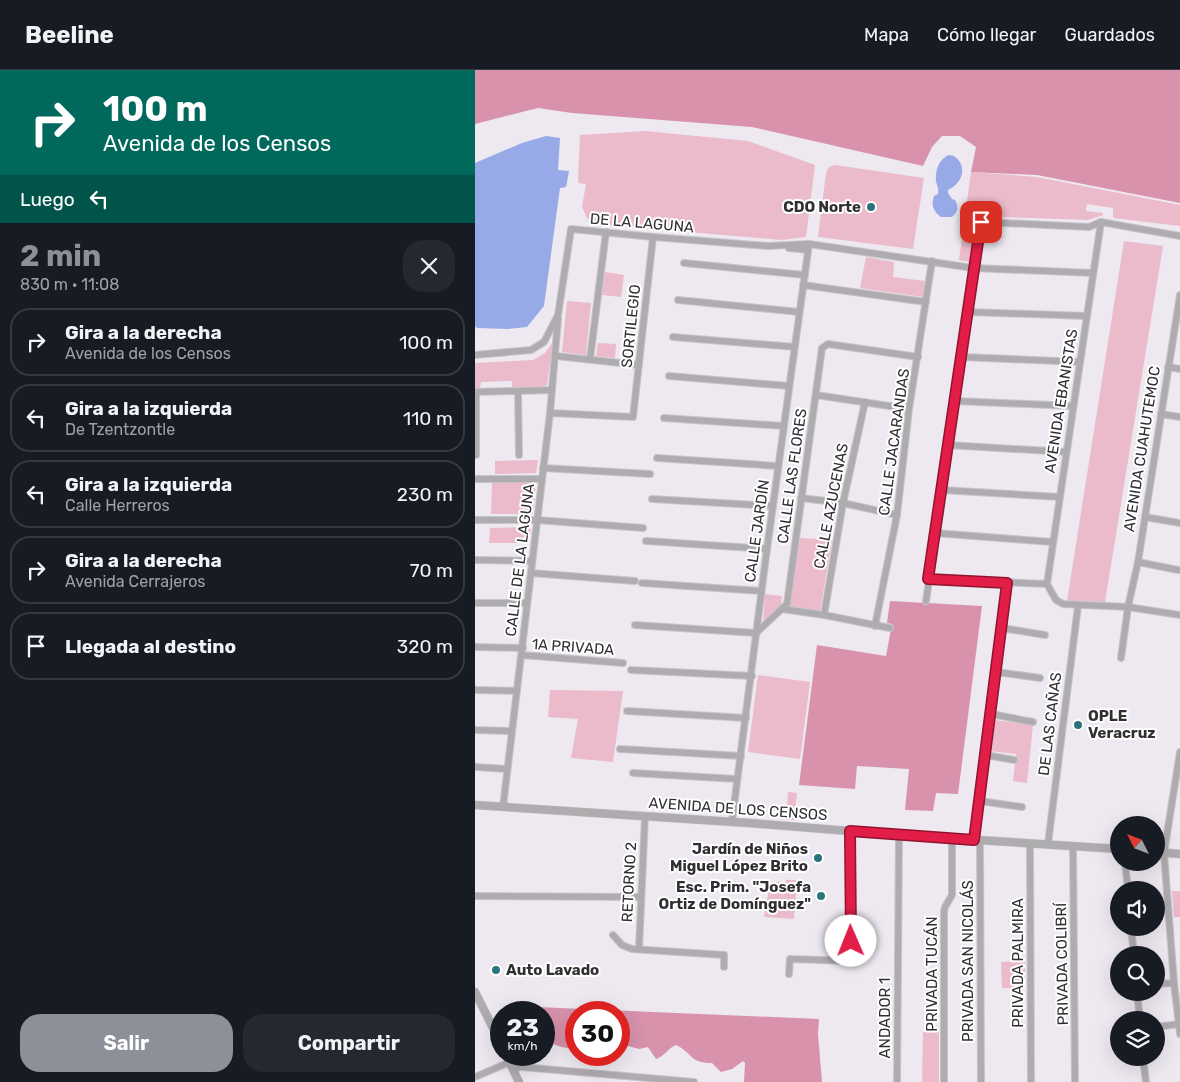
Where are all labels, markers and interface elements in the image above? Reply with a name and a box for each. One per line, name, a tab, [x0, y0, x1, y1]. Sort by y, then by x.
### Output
text: Beeline	[25, 21, 114, 49]
text: Mapa	[864, 24, 909, 46]
text: Cómo llegar	[937, 24, 1036, 46]
text: Guardados	[1064, 24, 1155, 46]
text: 100 m	[103, 88, 208, 130]
icon: right	[20, 90, 85, 155]
text: Avenida de los Censos	[103, 130, 331, 157]
icon: left	[85, 185, 113, 213]
text: Luego	[20, 188, 75, 211]
place label: CDO Norte	[783, 198, 861, 216]
marker: CDO Norte	[865, 201, 877, 213]
pin	[960, 201, 1002, 243]
icon: arrive	[967, 208, 995, 236]
street label: DE LA LAGUNA	[589, 209, 695, 237]
text: 2 min	[20, 238, 101, 274]
button: close	[403, 240, 455, 292]
text: 830 m · 11:08	[20, 275, 119, 294]
street label: SORTILEGIO	[618, 283, 644, 369]
text: Gira a la derecha	[65, 321, 222, 344]
icon: right	[22, 328, 50, 356]
street label: AVENIDA EBANISTAS	[1041, 328, 1081, 474]
text: 100 m	[399, 331, 453, 354]
text: Avenida de los Censos	[65, 344, 231, 363]
street label: AVENIDA CUAHUTEMOC	[1120, 365, 1164, 533]
street label: CALLE JACARANDAS	[875, 367, 913, 517]
text: Gira a la izquierda	[65, 397, 232, 420]
icon: left	[22, 404, 50, 432]
text: 110 m	[403, 407, 453, 430]
street label: CALLE LAS FLORES	[774, 407, 810, 545]
text: De Tzentzontle	[65, 420, 175, 439]
street label: CALLE AZUCENAS	[810, 442, 852, 570]
text: Gira a la izquierda	[65, 473, 232, 496]
street label: CALLE JARDÍN	[741, 478, 773, 584]
icon: left	[22, 480, 50, 508]
street label: CALLE DE LA LAGUNA	[502, 482, 538, 638]
text: 230 m	[397, 483, 453, 506]
text: Calle Herreros	[65, 496, 170, 515]
text: Gira a la derecha	[65, 549, 222, 572]
icon: right	[22, 556, 50, 584]
text: 70 m	[410, 559, 453, 582]
text: Avenida Cerrajeros	[65, 572, 206, 591]
icon: arrive	[22, 632, 50, 660]
text: Llegada al destino	[65, 635, 236, 658]
text: 320 m	[397, 635, 453, 658]
street label: 1A PRIVADA	[531, 635, 615, 659]
street label: DE LAS CAÑAS	[1035, 671, 1065, 777]
place label: OPLE Veracruz	[1088, 707, 1156, 742]
marker: OPLE Veracruz	[1072, 719, 1084, 731]
street label: AVENIDA DE LOS CENSOS	[648, 794, 828, 824]
north arrow	[1110, 816, 1165, 871]
map controls	[1110, 816, 1165, 1066]
place label: Jardín de Niños Miguel López Brito	[670, 840, 808, 875]
street label: RETORNO 2	[618, 841, 640, 923]
marker: Jardín de Niños Miguel López Brito	[812, 852, 824, 864]
place label: Esc. Prim. "Josefa Ortiz de Domínguez"	[659, 878, 811, 913]
street label: PRIVADA SAN NICOLÁS	[959, 880, 977, 1042]
button: sound	[1110, 881, 1165, 936]
marker: Esc. Prim. "Josefa Ortiz de Domínguez"	[815, 890, 827, 902]
street label: PRIVADA PALMIRA	[1009, 898, 1027, 1028]
street label: PRIVADA COLIBRÍ	[1052, 902, 1072, 1026]
position arrow	[824, 914, 876, 966]
street label: PRIVADA TUCÁN	[923, 916, 941, 1032]
button: search	[1110, 946, 1165, 1001]
place label: Auto Lavado	[506, 961, 599, 979]
marker: Auto Lavado	[490, 964, 502, 976]
street label: ANDADOR 1	[876, 977, 894, 1059]
speed limit sign: 30	[565, 1001, 630, 1066]
button: layers	[1110, 1011, 1165, 1066]
text: 23	[506, 1013, 539, 1042]
button: Salir	[20, 1014, 233, 1072]
button: Compartir	[243, 1014, 455, 1072]
text: km/h	[508, 1039, 537, 1053]

